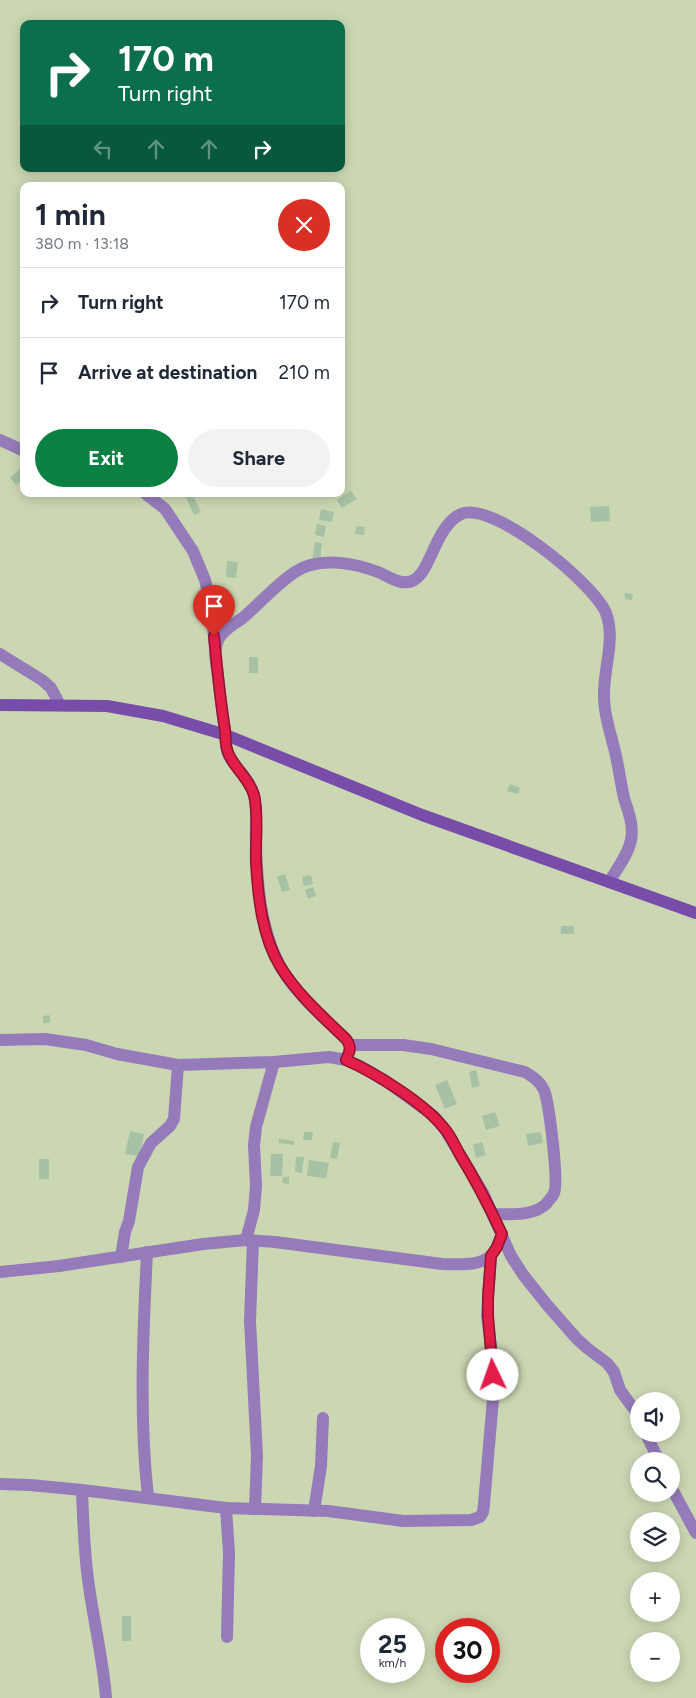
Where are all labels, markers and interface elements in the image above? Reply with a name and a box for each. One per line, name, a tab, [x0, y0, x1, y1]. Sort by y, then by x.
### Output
text: 170 m	[118, 38, 214, 80]
icon: right	[35, 40, 100, 105]
text: Turn right	[118, 80, 213, 107]
icon: left	[89, 135, 117, 163]
icon: ahead	[142, 135, 170, 163]
icon: ahead	[195, 135, 223, 163]
icon: right	[248, 135, 276, 163]
text: 1 min	[35, 196, 106, 233]
button: close	[278, 199, 330, 251]
text: 380 m · 13:18	[35, 234, 129, 253]
icon: right	[35, 289, 63, 317]
text: Turn right	[78, 291, 164, 314]
text: 170 m	[279, 291, 330, 314]
icon: arrive	[35, 359, 63, 387]
text: Arrive at destination	[78, 361, 257, 384]
text: 210 m	[278, 361, 330, 384]
button: Exit	[35, 429, 178, 487]
button: Share	[188, 429, 330, 487]
pin	[193, 585, 235, 636]
icon: arrive	[200, 592, 228, 620]
position arrow	[466, 1348, 518, 1400]
map controls	[630, 1392, 680, 1682]
button: sound	[630, 1392, 680, 1442]
button: search	[630, 1452, 680, 1502]
button: layers	[630, 1512, 680, 1562]
button: +	[630, 1572, 680, 1622]
speed limit sign: 30	[435, 1618, 500, 1683]
text: 25	[378, 1629, 407, 1659]
button: −	[630, 1632, 680, 1682]
text: km/h	[379, 1656, 406, 1670]

